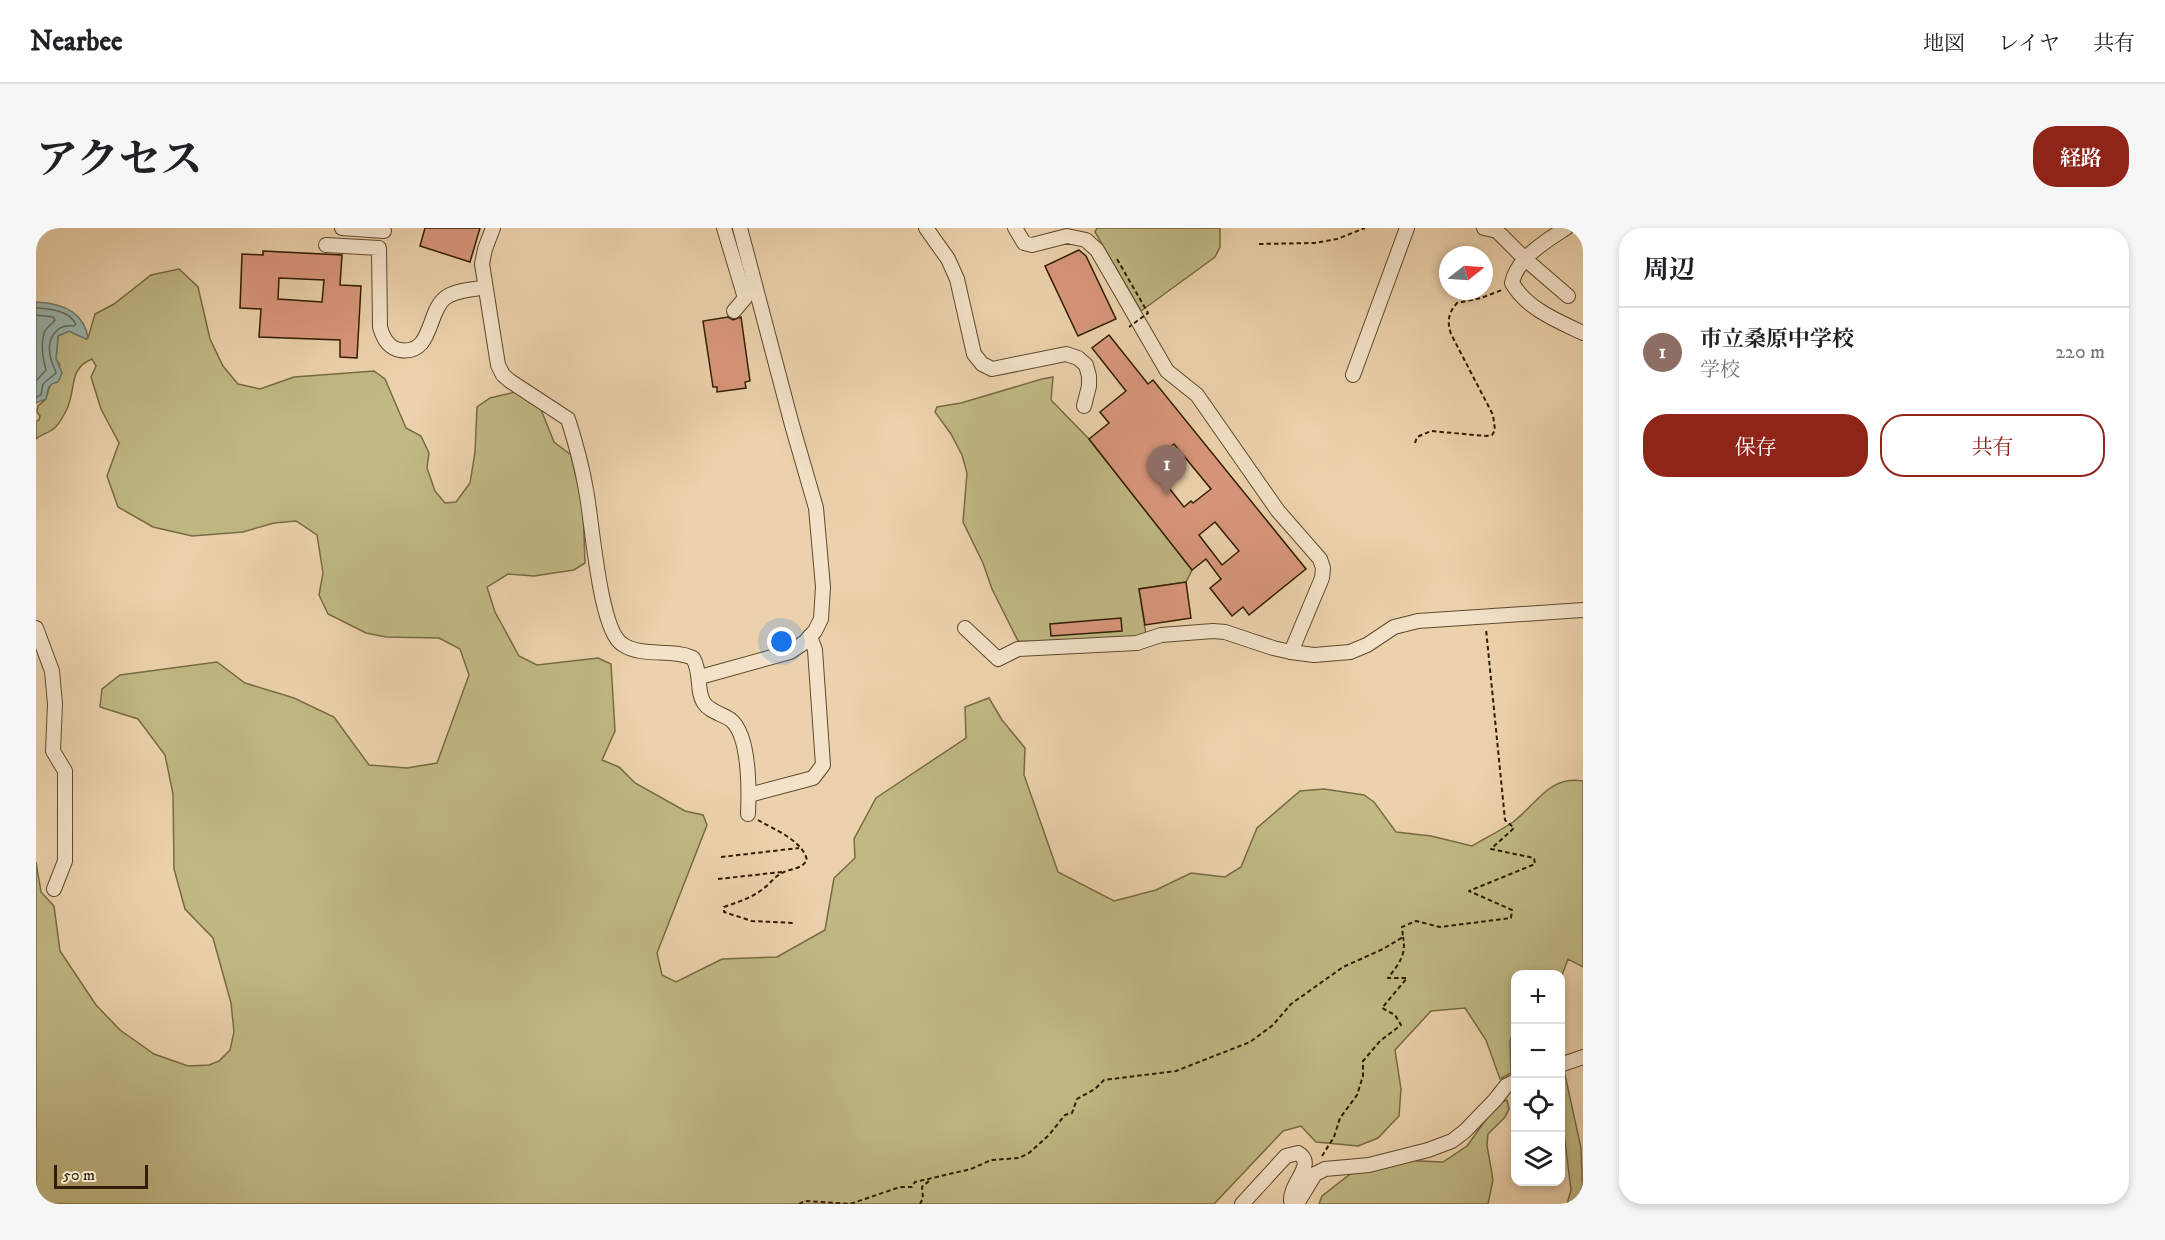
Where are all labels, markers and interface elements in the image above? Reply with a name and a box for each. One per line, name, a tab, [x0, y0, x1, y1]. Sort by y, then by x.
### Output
text: Nearbee	[30, 24, 123, 59]
text: 地図	[1923, 31, 1965, 57]
text: レイヤ	[1998, 31, 2060, 57]
text: 共有	[2093, 31, 2135, 57]
button: 経路	[2033, 126, 2129, 187]
text: アクセス	[36, 135, 203, 187]
north arrow	[1439, 246, 1493, 300]
text: 周辺	[1643, 254, 1695, 287]
text: 市立桑原中学校	[1700, 326, 1854, 353]
text: 1	[1659, 340, 1666, 365]
text: 220 m	[2055, 340, 2105, 365]
text: 学校	[1700, 358, 1740, 383]
button: 保存	[1643, 414, 1868, 477]
button: 共有	[1880, 414, 2105, 477]
pin: 1	[1148, 446, 1186, 495]
your location	[767, 627, 796, 656]
map controls	[1511, 970, 1565, 1186]
button: +	[1511, 970, 1565, 1024]
button: −	[1511, 1024, 1565, 1078]
button: locate	[1511, 1078, 1565, 1132]
button: layers	[1511, 1132, 1565, 1186]
scale bar	[54, 1162, 148, 1190]
text: 50 m	[63, 1165, 95, 1185]

